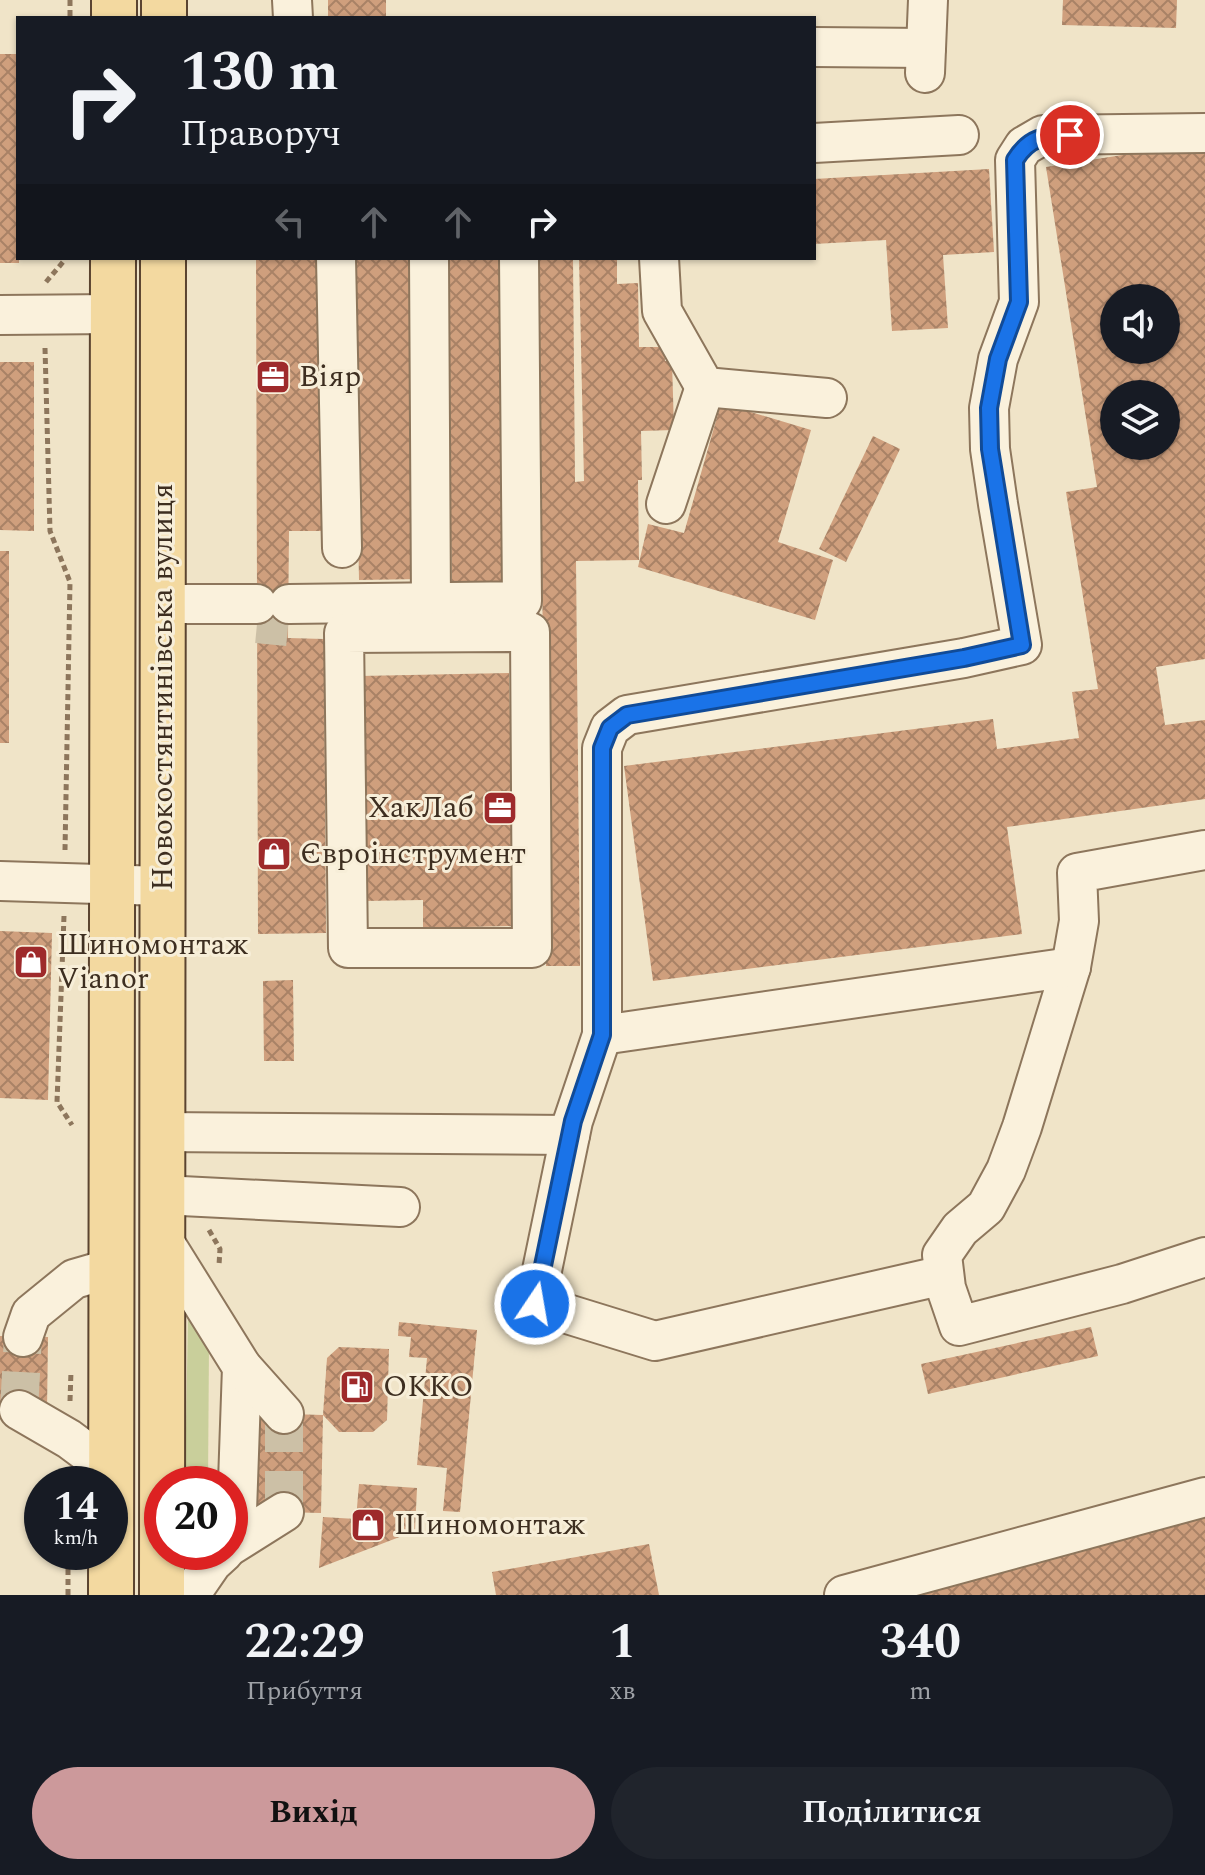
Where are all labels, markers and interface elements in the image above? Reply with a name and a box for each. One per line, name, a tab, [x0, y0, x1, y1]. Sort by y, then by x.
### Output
text: 130 m	[180, 30, 339, 115]
icon: right	[48, 48, 152, 152]
pin	[1036, 101, 1104, 169]
text: Праворуч	[180, 107, 341, 162]
icon: arrive	[1048, 113, 1092, 157]
icon: left	[268, 200, 312, 244]
icon: ahead	[352, 200, 396, 244]
icon: ahead	[436, 200, 480, 244]
icon: right	[520, 200, 564, 244]
map controls	[1100, 284, 1180, 460]
button: sound	[1100, 284, 1180, 364]
place label: Віяр	[299, 354, 361, 400]
office icon: Віяр	[254, 358, 292, 396]
button: layers	[1100, 380, 1180, 460]
street label: Новокостянтинівська вулиця	[140, 483, 186, 891]
place label: ХакЛаб	[368, 785, 474, 831]
office icon: ХакЛаб	[481, 789, 519, 827]
place label: Євроiнструмент	[300, 831, 526, 877]
shop icon: Євроiнструмент	[255, 835, 293, 873]
place label: Шиномонтаж Vianor	[57, 922, 249, 1002]
shop icon: Шиномонтаж Vianor	[12, 943, 50, 981]
position arrow	[493, 1262, 577, 1346]
place label: ОККО	[383, 1364, 473, 1410]
fuel station icon: ОККО	[338, 1368, 376, 1406]
speed limit sign: 20	[144, 1466, 248, 1570]
text: 14	[54, 1477, 98, 1538]
place label: Шиномонтаж	[394, 1502, 586, 1548]
shop icon: Шиномонтаж	[349, 1506, 387, 1544]
text: km/h	[54, 1523, 99, 1553]
text: 22:29	[244, 1606, 365, 1679]
text: 1	[609, 1606, 636, 1679]
text: 340	[880, 1606, 961, 1679]
text: Прибуття	[246, 1671, 363, 1711]
text: хв	[609, 1671, 635, 1711]
text: m	[909, 1671, 932, 1711]
button: Вихід	[32, 1767, 595, 1859]
button: Поділитися	[611, 1767, 1173, 1859]

